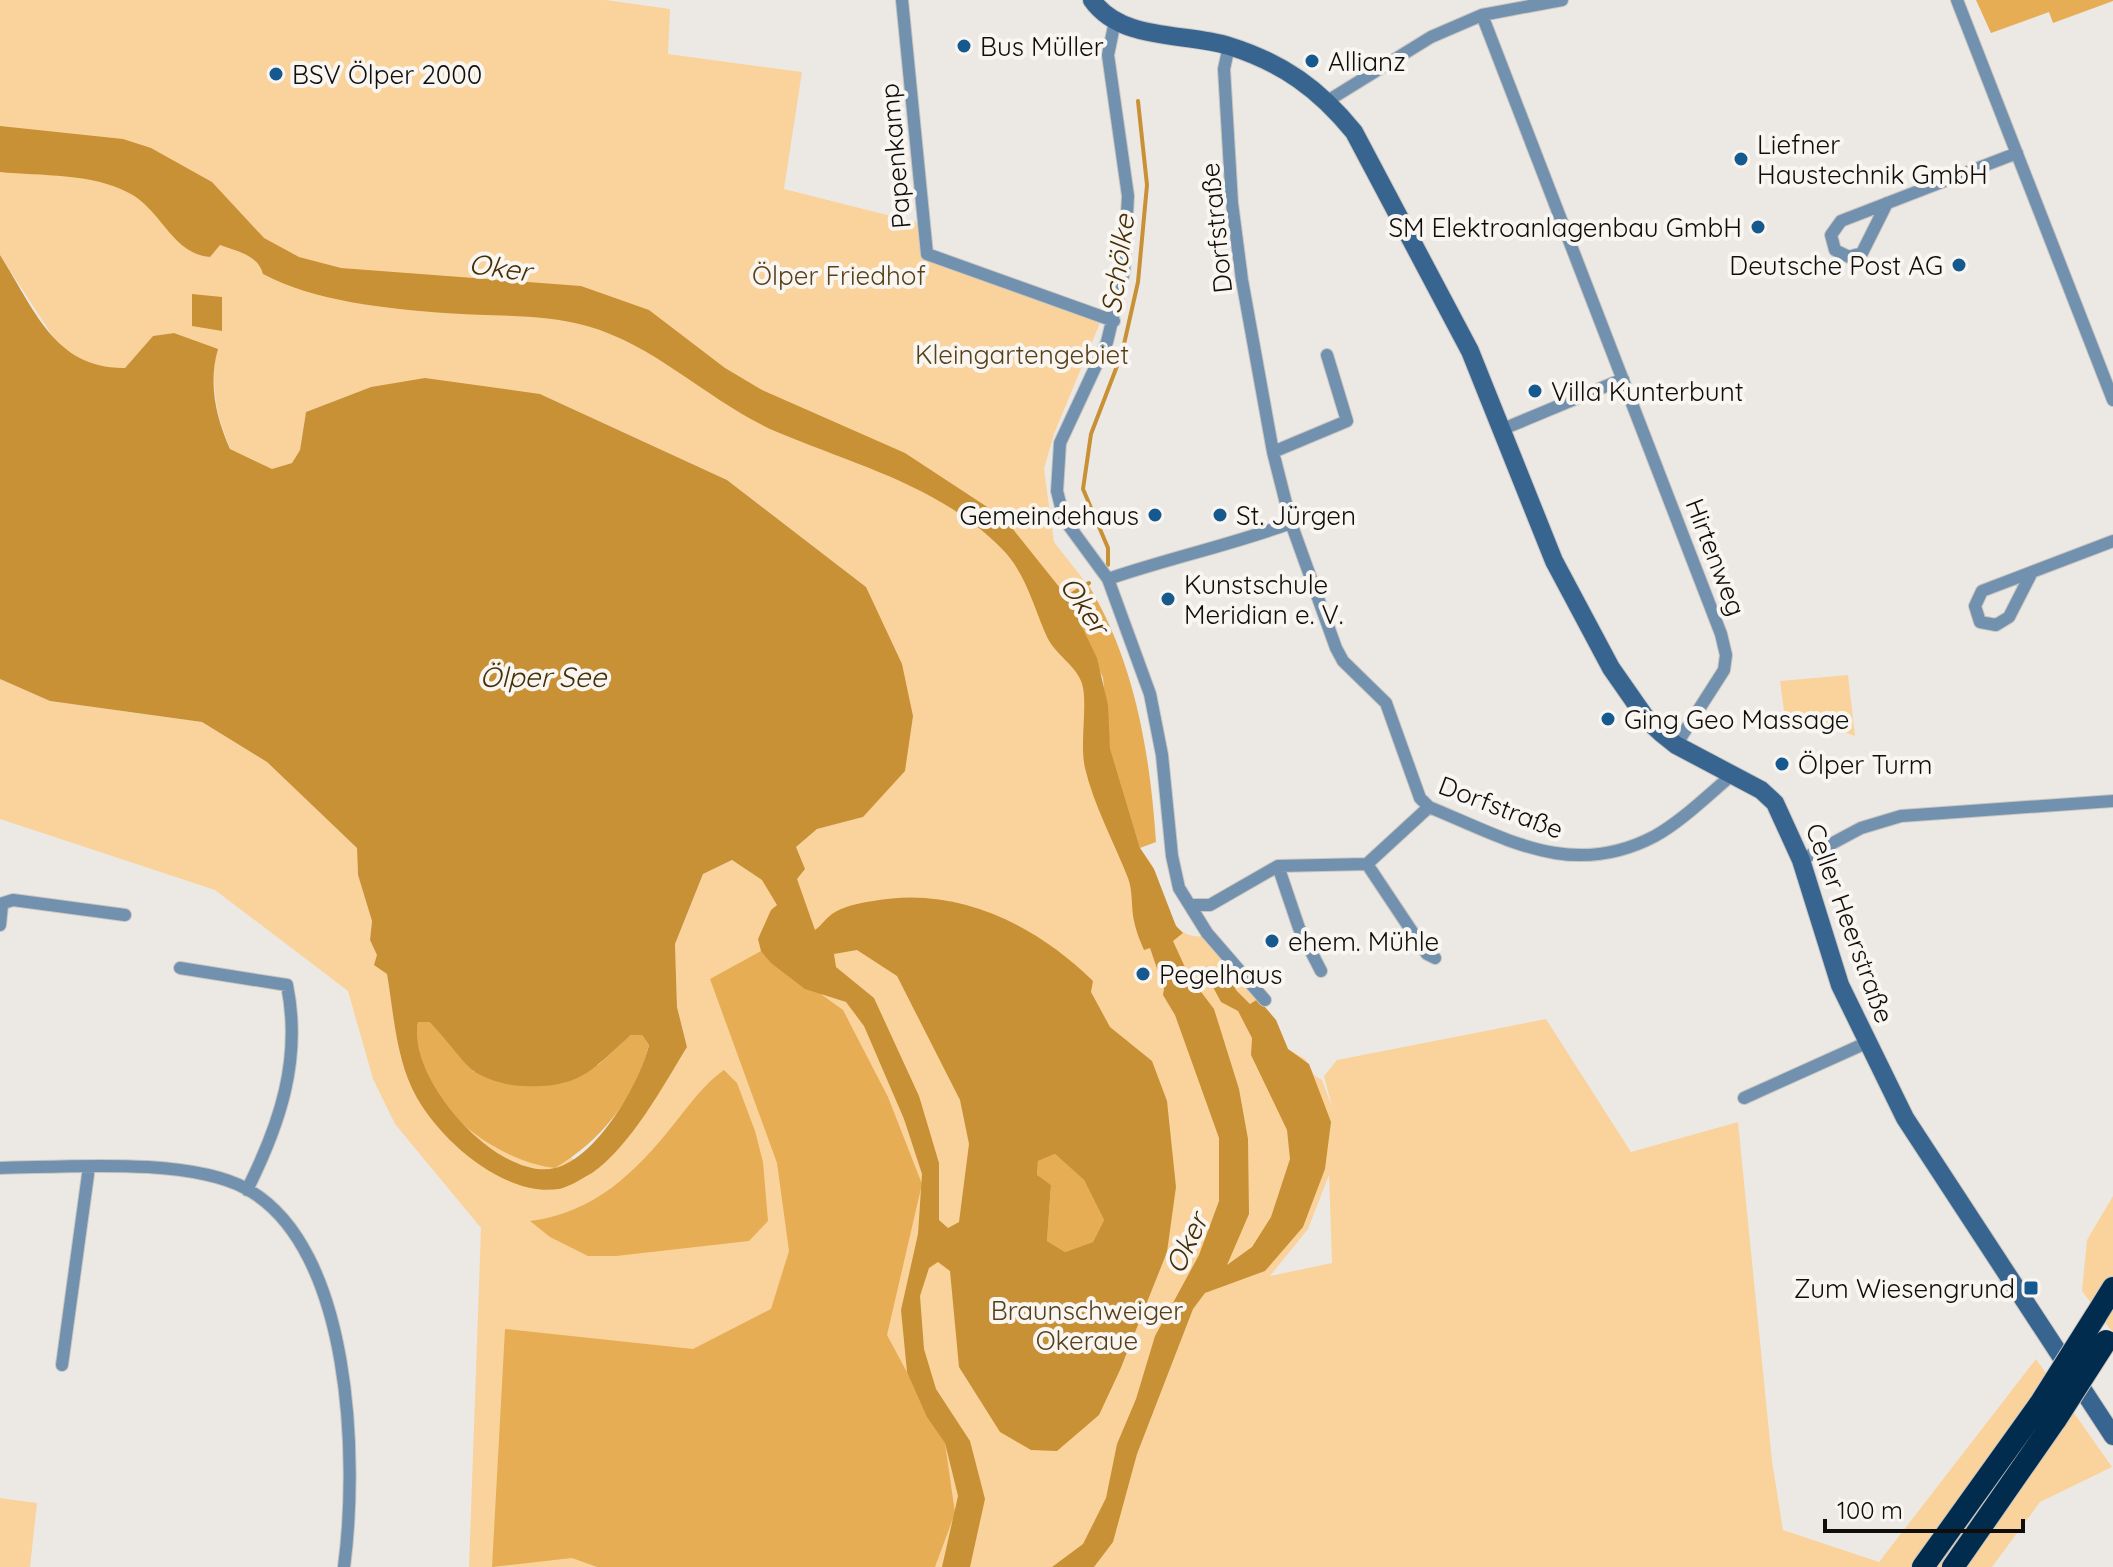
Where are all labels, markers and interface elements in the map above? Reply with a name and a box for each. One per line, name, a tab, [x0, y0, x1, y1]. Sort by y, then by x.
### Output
place label: Bus Müller	[980, 30, 1104, 63]
marker: Bus Müller	[955, 37, 973, 55]
place label: Allianz	[1328, 45, 1406, 78]
marker: Allianz	[1303, 52, 1321, 70]
place label: BSV Ölper 2000	[292, 58, 482, 91]
marker: BSV Ölper 2000	[267, 65, 285, 83]
street label: Papenkamp	[872, 82, 918, 230]
place label: Liefner Haustechnik GmbH	[1757, 128, 1988, 191]
marker: Liefner Haustechnik GmbH	[1732, 150, 1750, 168]
street label: Dorfstraße	[1193, 161, 1239, 295]
water label: Schölke	[1093, 211, 1141, 316]
place label: SM Elektroanlagenbau GmbH	[1388, 211, 1742, 244]
marker: SM Elektroanlagenbau GmbH	[1749, 218, 1767, 236]
water label: Oker	[467, 245, 537, 289]
place label: Deutsche Post AG	[1729, 249, 1943, 282]
marker: Deutsche Post AG	[1950, 256, 1968, 274]
park label: Ölper Friedhof	[752, 259, 926, 292]
park label: Kleingartengebiet	[915, 338, 1129, 371]
place label: Villa Kunterbunt	[1551, 375, 1744, 408]
marker: Villa Kunterbunt	[1526, 382, 1544, 400]
street label: Hirtenweg	[1679, 494, 1753, 620]
place label: Gemeindehaus	[960, 499, 1139, 532]
place label: St. Jürgen	[1236, 499, 1356, 532]
marker: Gemeindehaus	[1146, 506, 1164, 524]
marker: St. Jürgen	[1211, 506, 1229, 524]
place label: Kunstschule Meridian e. V.	[1184, 568, 1343, 631]
water label: Oker	[1053, 569, 1119, 643]
marker: Kunstschule Meridian e. V.	[1159, 590, 1177, 608]
water label: Ölper See	[480, 659, 607, 694]
place label: Ging Geo Massage	[1624, 703, 1850, 736]
marker: Ging Geo Massage	[1599, 710, 1617, 728]
place label: Ölper Turm	[1798, 748, 1933, 781]
marker: Ölper Turm	[1773, 755, 1791, 773]
street label: Dorfstraße	[1434, 768, 1568, 846]
street label: Celler Heerstraße	[1799, 819, 1901, 1027]
place label: ehem. Mühle	[1288, 925, 1439, 958]
marker: ehem. Mühle	[1263, 932, 1281, 950]
place label: Pegelhaus	[1159, 958, 1282, 991]
marker: Pegelhaus	[1134, 965, 1152, 983]
water label: Oker	[1157, 1204, 1216, 1279]
place label: Zum Wiesengrund	[1794, 1272, 2015, 1305]
marker: Zum Wiesengrund	[2022, 1279, 2040, 1297]
park label: Braunschweiger Okeraue	[991, 1294, 1183, 1357]
scale bar	[1825, 1483, 2023, 1533]
text: 100 m	[1837, 1495, 1903, 1525]

